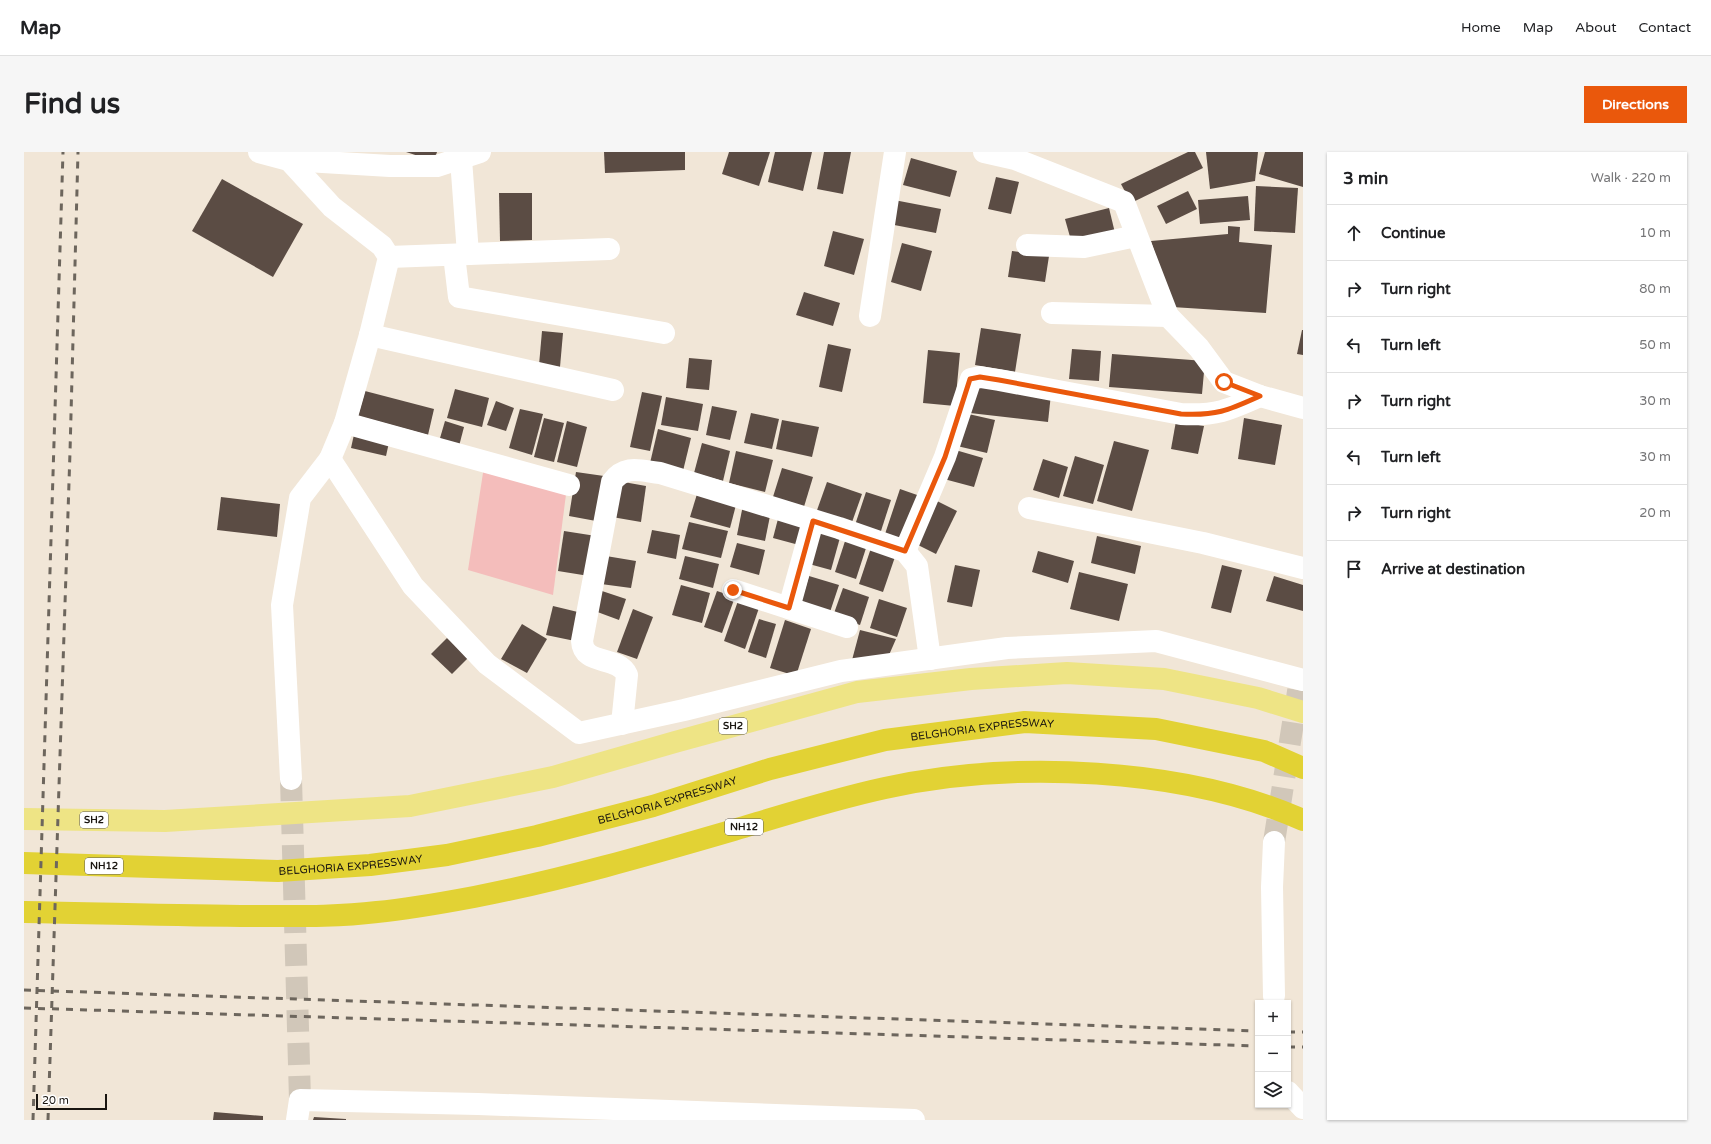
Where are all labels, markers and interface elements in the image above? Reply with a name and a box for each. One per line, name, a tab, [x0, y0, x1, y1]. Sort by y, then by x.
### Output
text: Map	[20, 17, 61, 39]
text: Home	[1461, 19, 1501, 36]
text: Map	[1523, 19, 1553, 36]
text: About	[1575, 19, 1617, 36]
text: Contact	[1639, 19, 1691, 36]
button: Directions	[1584, 86, 1687, 123]
text: Find us	[24, 87, 120, 121]
text: 3 min	[1343, 168, 1388, 189]
text: Walk · 220 m	[1591, 170, 1671, 186]
icon: ahead	[1343, 222, 1365, 244]
text: Continue	[1381, 224, 1445, 242]
text: 10 m	[1639, 225, 1671, 241]
icon: right	[1343, 278, 1365, 300]
text: Turn right	[1381, 280, 1451, 298]
text: 80 m	[1639, 281, 1671, 297]
icon: left	[1343, 334, 1365, 356]
text: Turn left	[1381, 336, 1441, 354]
text: 50 m	[1639, 337, 1671, 353]
route start	[1215, 373, 1233, 391]
icon: right	[1343, 390, 1365, 412]
text: Turn right	[1381, 392, 1451, 410]
text: 30 m	[1639, 393, 1671, 409]
icon: left	[1343, 446, 1365, 468]
text: Turn left	[1381, 448, 1441, 466]
text: 30 m	[1639, 449, 1671, 465]
icon: right	[1343, 502, 1365, 524]
text: Turn right	[1381, 504, 1451, 522]
text: 20 m	[1639, 505, 1671, 521]
icon: arrive	[1343, 558, 1365, 580]
text: Arrive at destination	[1381, 560, 1525, 578]
route end	[724, 581, 742, 599]
street label: BELGHORIA EXPRESSWAY	[910, 715, 1054, 743]
road number: SH2	[719, 718, 747, 734]
street label: BELGHORIA EXPRESSWAY	[596, 773, 738, 827]
road number: SH2	[80, 812, 108, 828]
road number: NH12	[725, 819, 763, 835]
street label: BELGHORIA EXPRESSWAY	[278, 852, 423, 877]
road number: NH12	[85, 858, 123, 874]
map controls	[1255, 1000, 1291, 1108]
button: +	[1255, 1000, 1291, 1036]
button: −	[1255, 1036, 1291, 1072]
button: layers	[1255, 1072, 1291, 1108]
scale bar	[36, 1092, 107, 1111]
text: 20 m	[42, 1094, 69, 1107]

